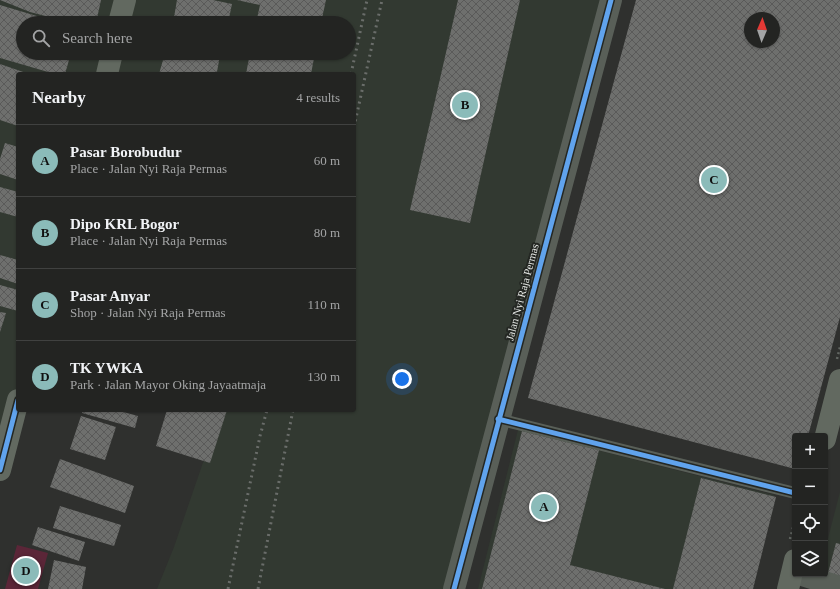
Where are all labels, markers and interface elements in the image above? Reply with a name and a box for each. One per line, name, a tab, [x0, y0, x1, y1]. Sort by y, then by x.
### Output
north arrow	[744, 12, 780, 48]
search box	[16, 16, 356, 60]
icon: search	[30, 27, 52, 49]
text: Search here	[62, 30, 132, 46]
text: Nearby	[32, 88, 86, 107]
text: 4 results	[296, 90, 340, 105]
pin: B	[452, 90, 478, 120]
text: Pasar Borobudur	[70, 144, 182, 160]
text: A	[40, 153, 50, 168]
text: 60 m	[314, 153, 340, 168]
text: Place · Jalan Nyi Raja Permas	[70, 161, 227, 176]
pin: C	[701, 165, 727, 195]
text: Dipo KRL Bogor	[70, 216, 179, 232]
text: B	[41, 225, 49, 240]
text: 80 m	[314, 225, 340, 240]
text: Place · Jalan Nyi Raja Permas	[70, 233, 227, 248]
street label: Jalan Nyi Raja Permas	[503, 242, 541, 342]
text: Pasar Anyar	[70, 288, 150, 304]
text: C	[40, 297, 50, 312]
text: 110 m	[308, 297, 340, 312]
text: Shop · Jalan Nyi Raja Permas	[70, 305, 226, 320]
text: TK YWKA	[70, 360, 143, 376]
text: D	[40, 369, 50, 384]
text: 130 m	[307, 369, 340, 384]
your location	[392, 369, 412, 389]
text: Park · Jalan Mayor Oking Jayaatmaja	[70, 377, 266, 392]
map controls	[792, 433, 828, 577]
button: +	[792, 433, 828, 469]
button: −	[792, 469, 828, 505]
pin: A	[531, 492, 557, 522]
button: locate	[792, 505, 828, 541]
button: layers	[792, 541, 828, 577]
pin: D	[13, 556, 39, 586]

